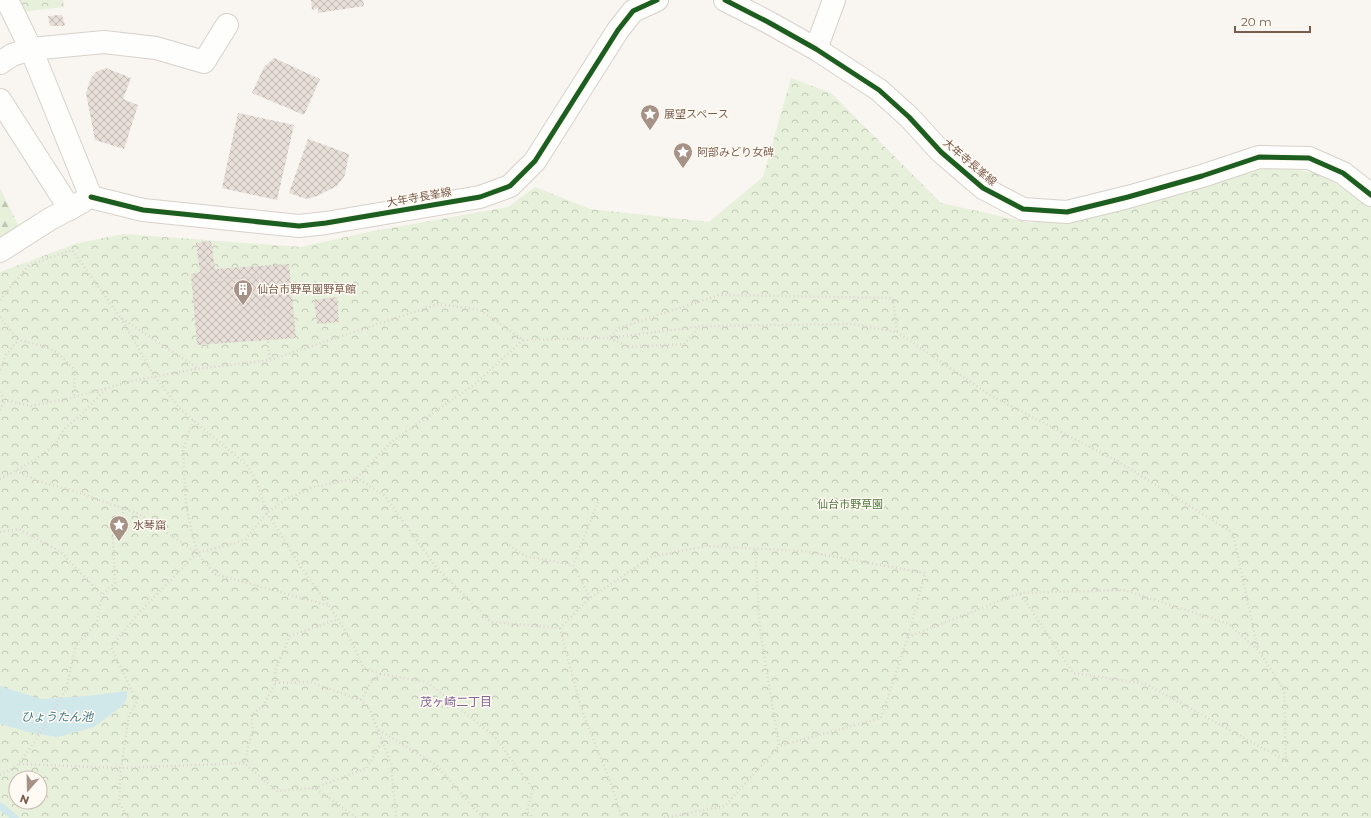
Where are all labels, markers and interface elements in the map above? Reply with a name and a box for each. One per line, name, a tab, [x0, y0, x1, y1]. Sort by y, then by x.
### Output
scale bar	[1235, 8, 1310, 34]
text: 20 m	[1241, 14, 1272, 29]
place icon: 展望スペース	[639, 103, 661, 131]
place label: 展望スペース	[664, 107, 729, 121]
street label: 大年寺長峯線	[940, 135, 1000, 189]
place icon: 阿部みどり女碑	[672, 141, 694, 169]
place label: 阿部みどり女碑	[697, 145, 774, 159]
street label: 大年寺長峯線	[385, 184, 453, 210]
building icon: 仙台市野草園野草館	[232, 278, 254, 306]
place label: 仙台市野草園野草館	[257, 282, 356, 296]
park label: 仙台市野草園	[817, 497, 883, 511]
place icon: 水琴窟	[108, 514, 130, 542]
place label: 水琴窟	[133, 518, 166, 532]
district label: 茂ヶ崎二丁目	[420, 694, 492, 709]
water label: ひょうたん池	[21, 709, 94, 724]
north arrow	[8, 770, 48, 810]
text: N	[18, 791, 31, 807]

